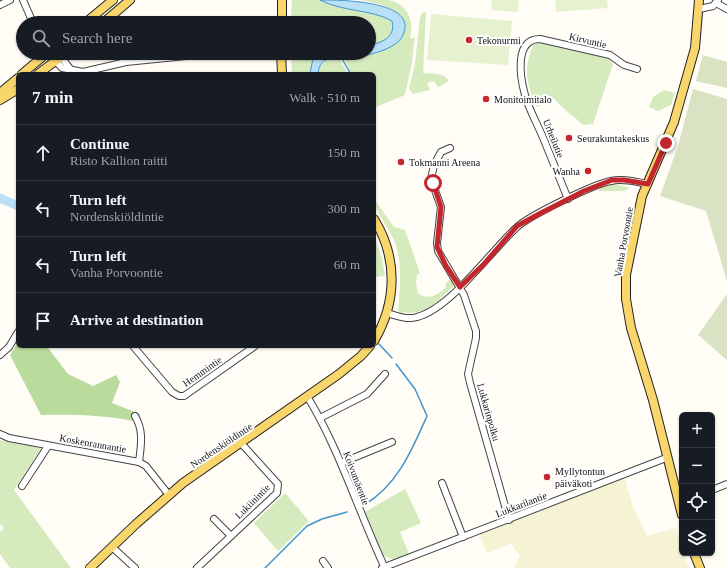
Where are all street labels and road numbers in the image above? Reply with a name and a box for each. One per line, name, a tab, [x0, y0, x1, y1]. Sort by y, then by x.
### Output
street label: Kirvuntie	[568, 31, 608, 50]
street label: Urheilutie	[541, 117, 566, 160]
street label: Vanha Porvoontie	[612, 205, 635, 278]
street label: Hemmintie	[181, 354, 224, 389]
street label: Lukkarinpolku	[475, 382, 502, 442]
street label: Nordenskiöldintie	[188, 420, 255, 470]
street label: Koskenrannantie	[59, 432, 128, 455]
street label: Koivumäentie	[341, 450, 372, 507]
street label: Lukiinintie	[233, 481, 272, 521]
street label: Lukkarilantie	[494, 489, 549, 519]

